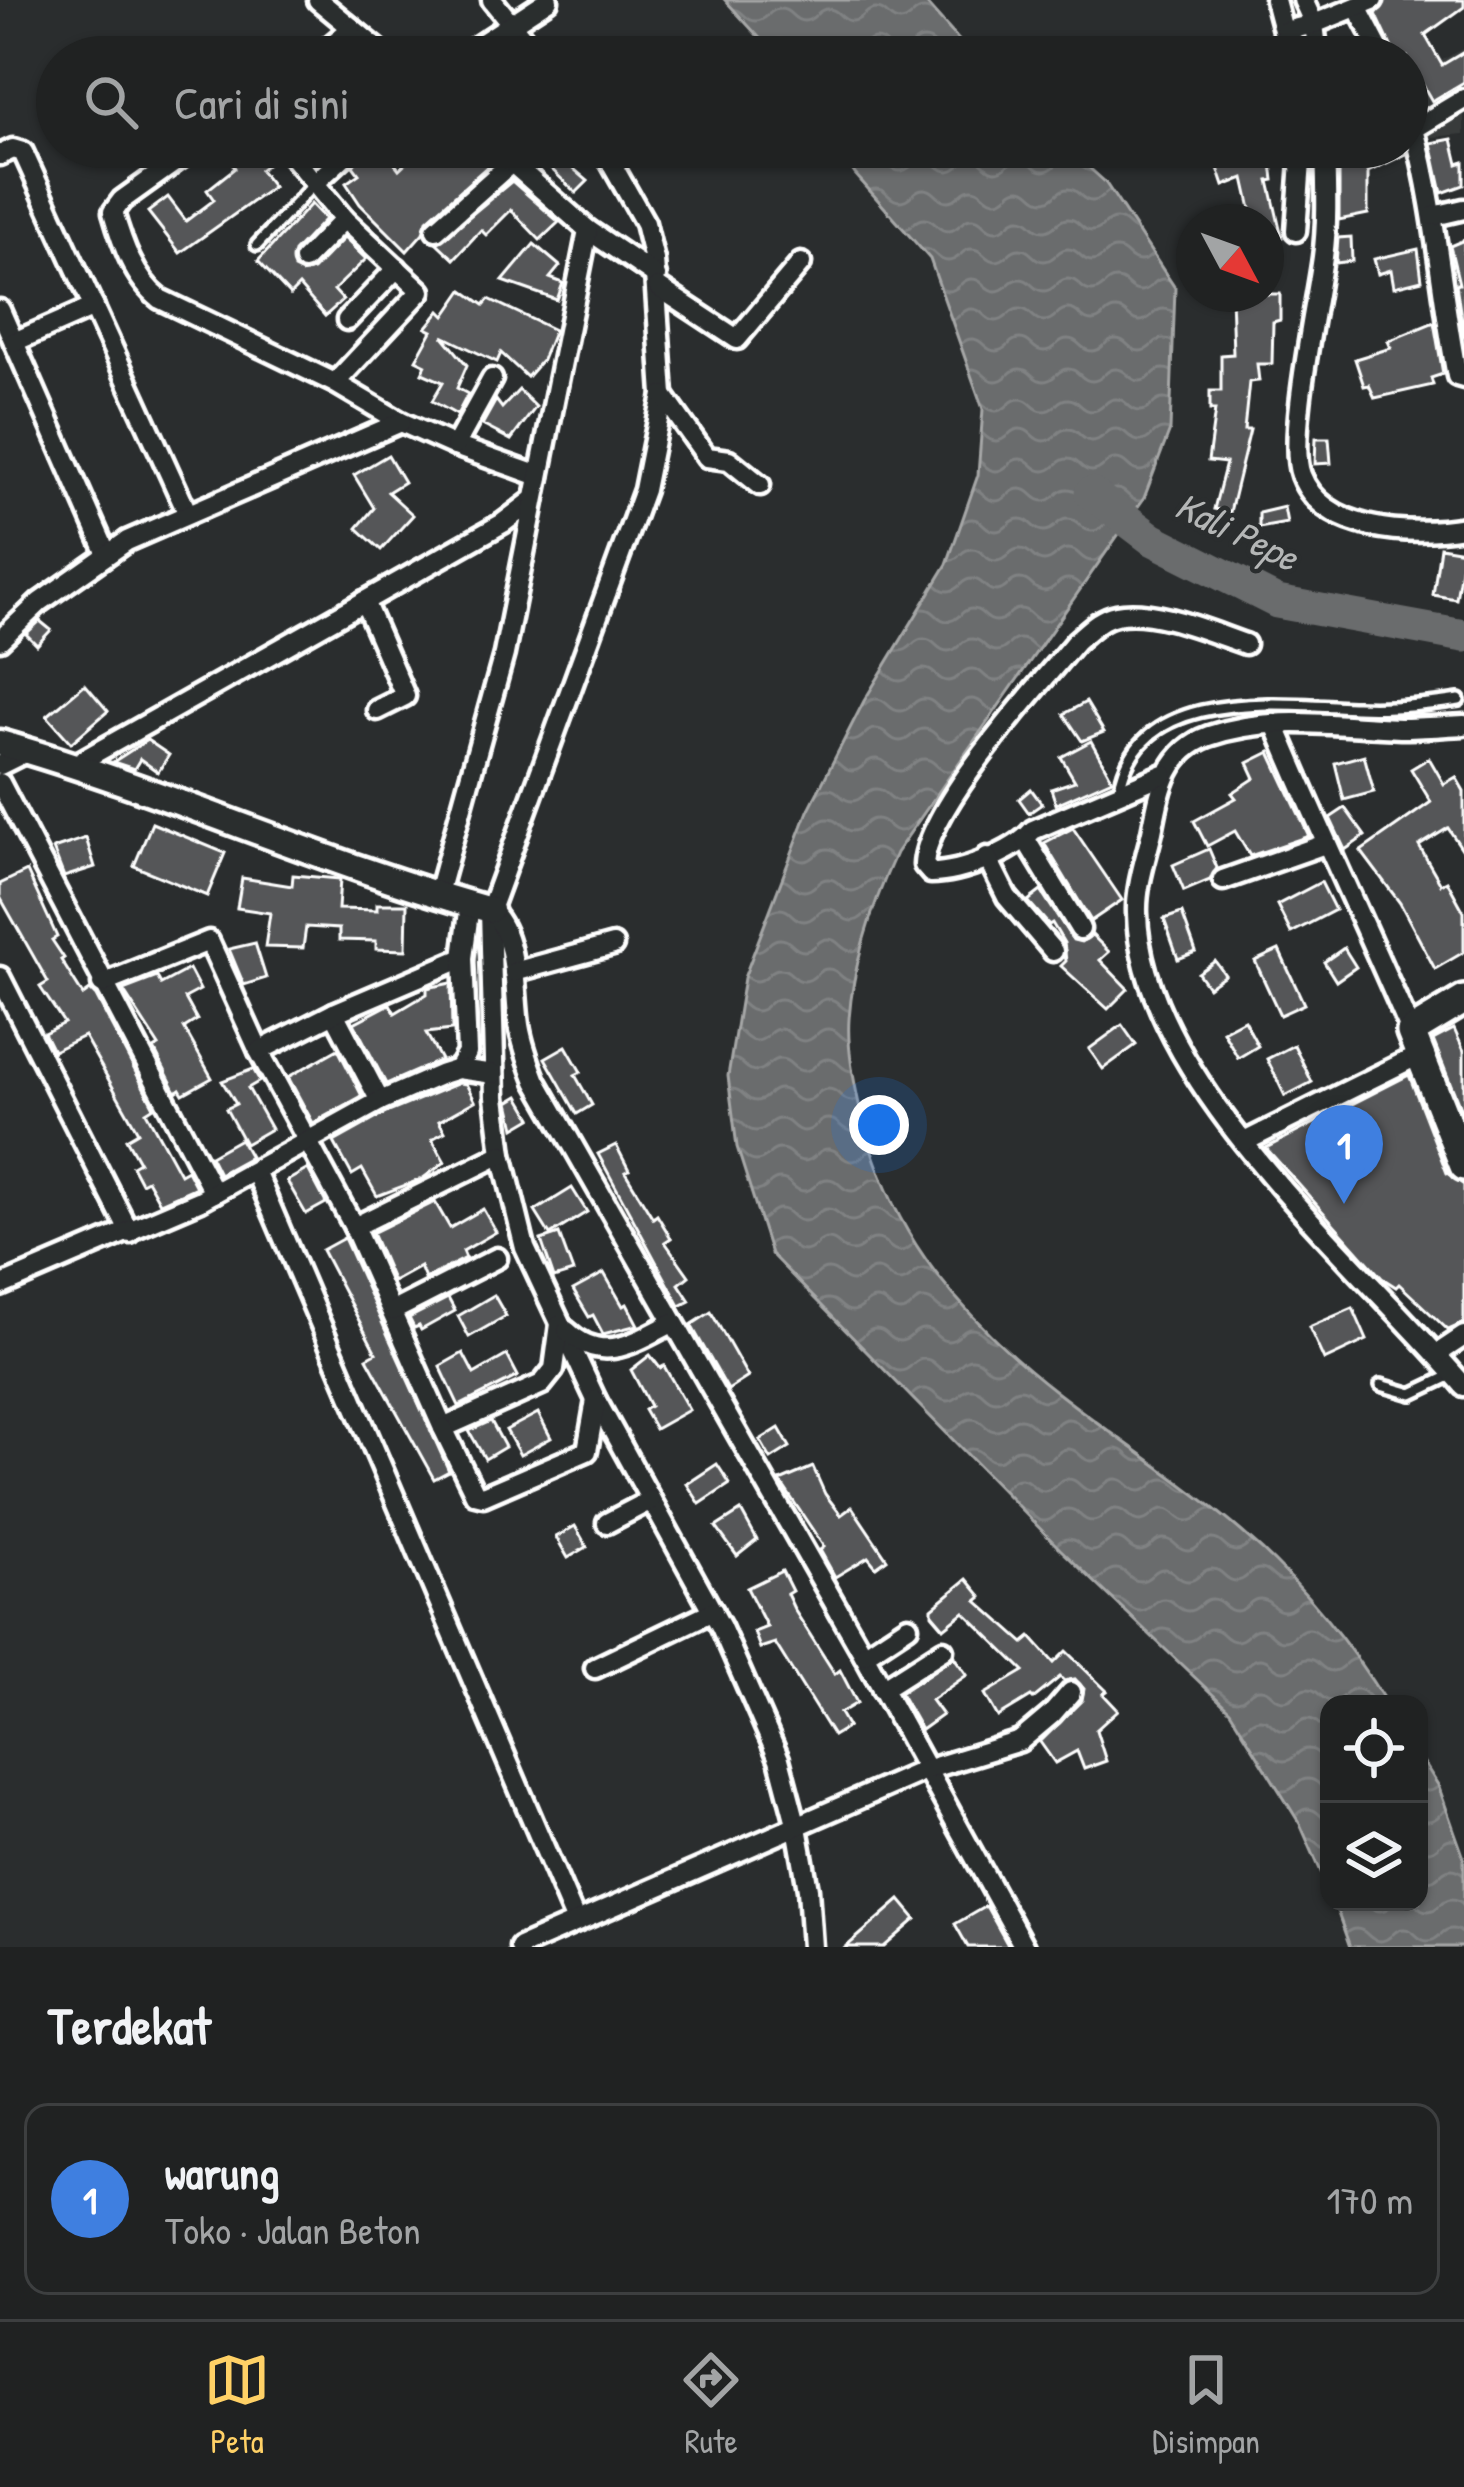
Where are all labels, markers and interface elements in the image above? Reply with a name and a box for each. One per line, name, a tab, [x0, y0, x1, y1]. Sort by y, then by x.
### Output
search box	[36, 36, 1428, 168]
icon: search	[78, 69, 144, 135]
text: Cari di sini	[174, 72, 350, 133]
north arrow	[1176, 204, 1284, 312]
water label: Kali Pepe	[1167, 478, 1309, 584]
your location	[849, 1095, 909, 1155]
pin: 1	[1305, 1105, 1383, 1204]
map controls	[1320, 1695, 1428, 1911]
button: locate	[1320, 1695, 1428, 1803]
button: layers	[1320, 1803, 1428, 1911]
text: Terdekat	[48, 1991, 211, 2060]
text: warung	[165, 2142, 279, 2203]
text: 1	[83, 2173, 97, 2226]
text: 170 m	[1327, 2173, 1413, 2226]
text: Toko · Jalan Beton	[165, 2203, 421, 2256]
tab: Peta	[204, 2347, 270, 2463]
tab: Rute	[678, 2347, 744, 2463]
tab: Disimpan	[1152, 2347, 1260, 2463]

